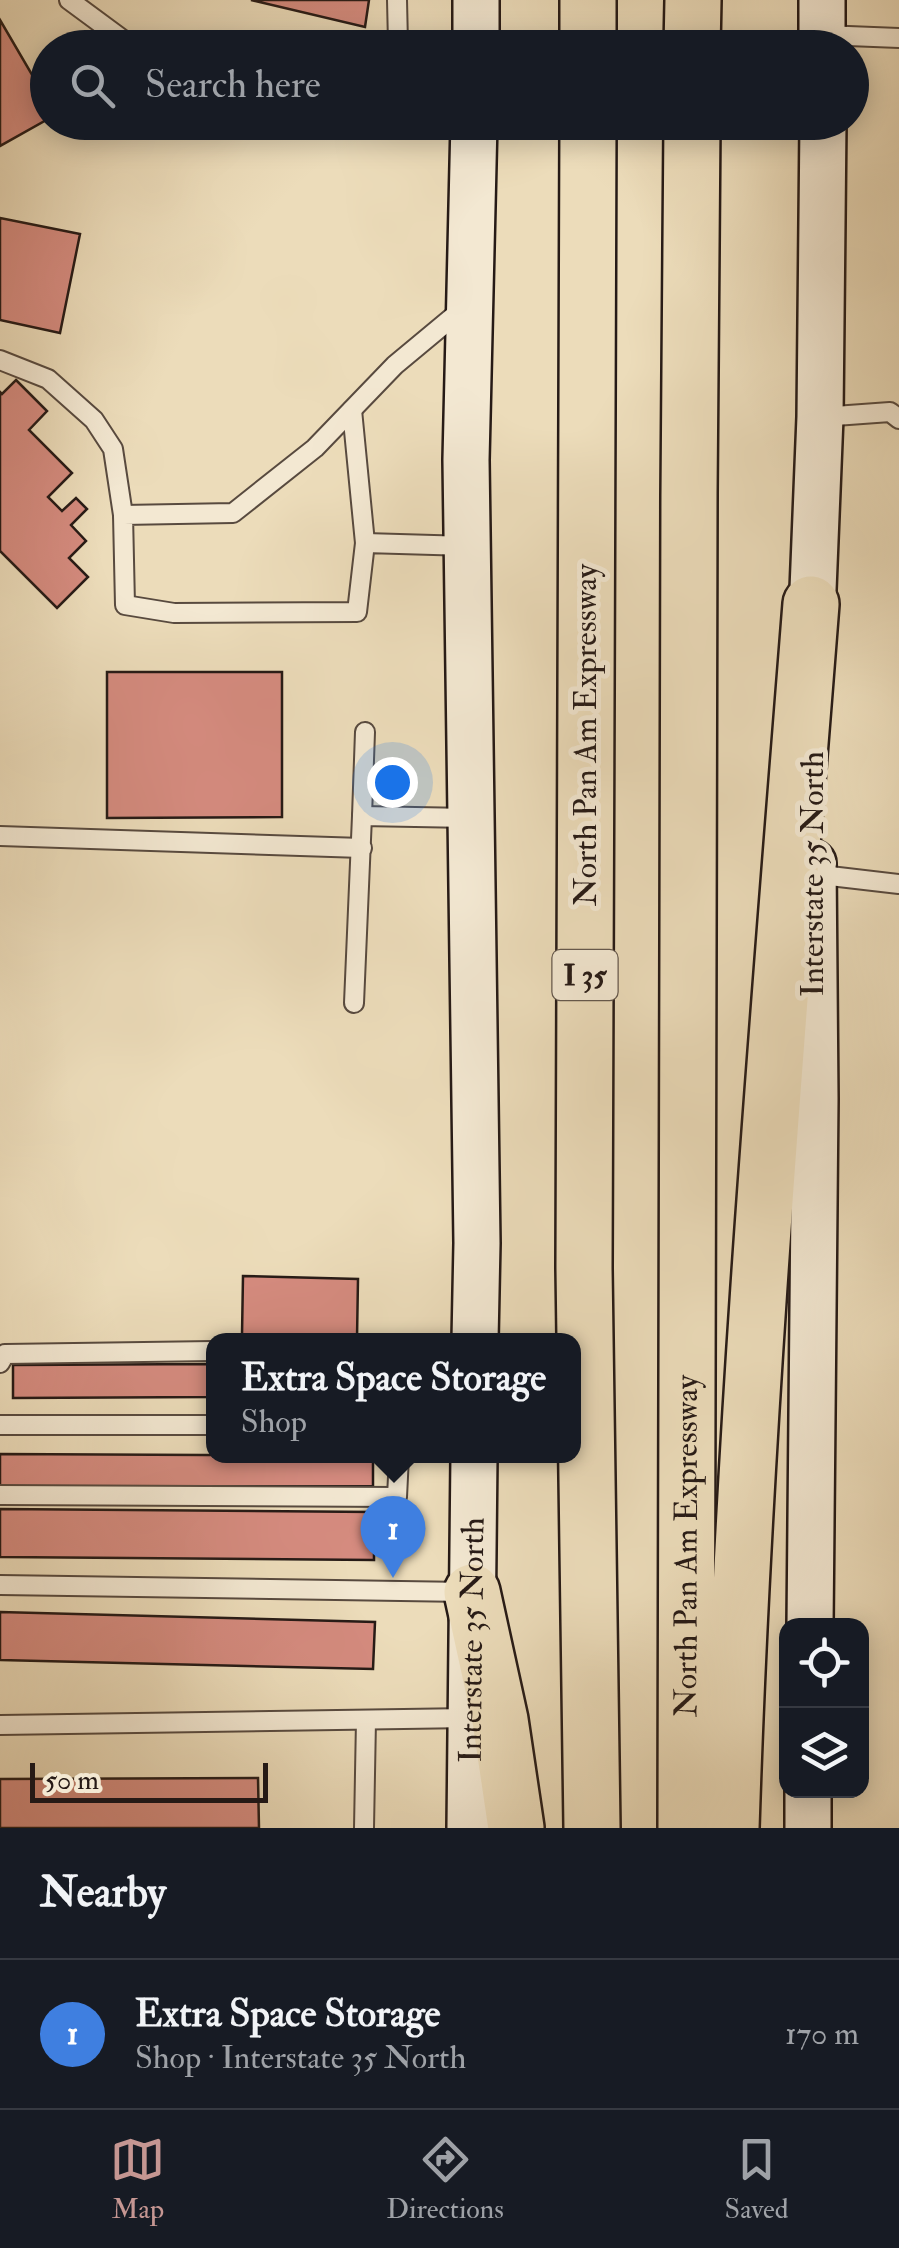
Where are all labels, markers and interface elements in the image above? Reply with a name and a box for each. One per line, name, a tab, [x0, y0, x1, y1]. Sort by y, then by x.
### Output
search box	[30, 30, 869, 140]
icon: search	[65, 58, 120, 113]
text: Search here	[145, 61, 321, 109]
street label: North Pan Am Expressway	[566, 563, 606, 906]
street label: Interstate 35 North	[793, 751, 833, 997]
your location	[367, 757, 418, 808]
road number: I 35	[552, 950, 618, 1000]
popup	[206, 1333, 581, 1463]
text: Extra Space Storage	[241, 1354, 546, 1402]
street label: North Pan Am Expressway	[666, 1374, 707, 1717]
text: Shop	[241, 1402, 307, 1442]
pin: 1	[360, 1496, 426, 1578]
street label: Interstate 35 North	[451, 1517, 493, 1763]
map controls	[779, 1618, 869, 1798]
button: locate	[779, 1618, 869, 1708]
button: layers	[779, 1708, 869, 1798]
scale bar	[30, 1758, 268, 1802]
text: 50 m	[45, 1763, 99, 1798]
text: Nearby	[40, 1867, 166, 1919]
text: Extra Space Storage	[135, 1990, 440, 2038]
text: 1	[67, 2014, 78, 2054]
text: 170 m	[785, 2014, 859, 2054]
text: Shop · Interstate 35 North	[135, 2038, 466, 2078]
tab: Map	[110, 2132, 165, 2227]
tab: Directions	[386, 2132, 504, 2227]
tab: Saved	[725, 2132, 789, 2227]

